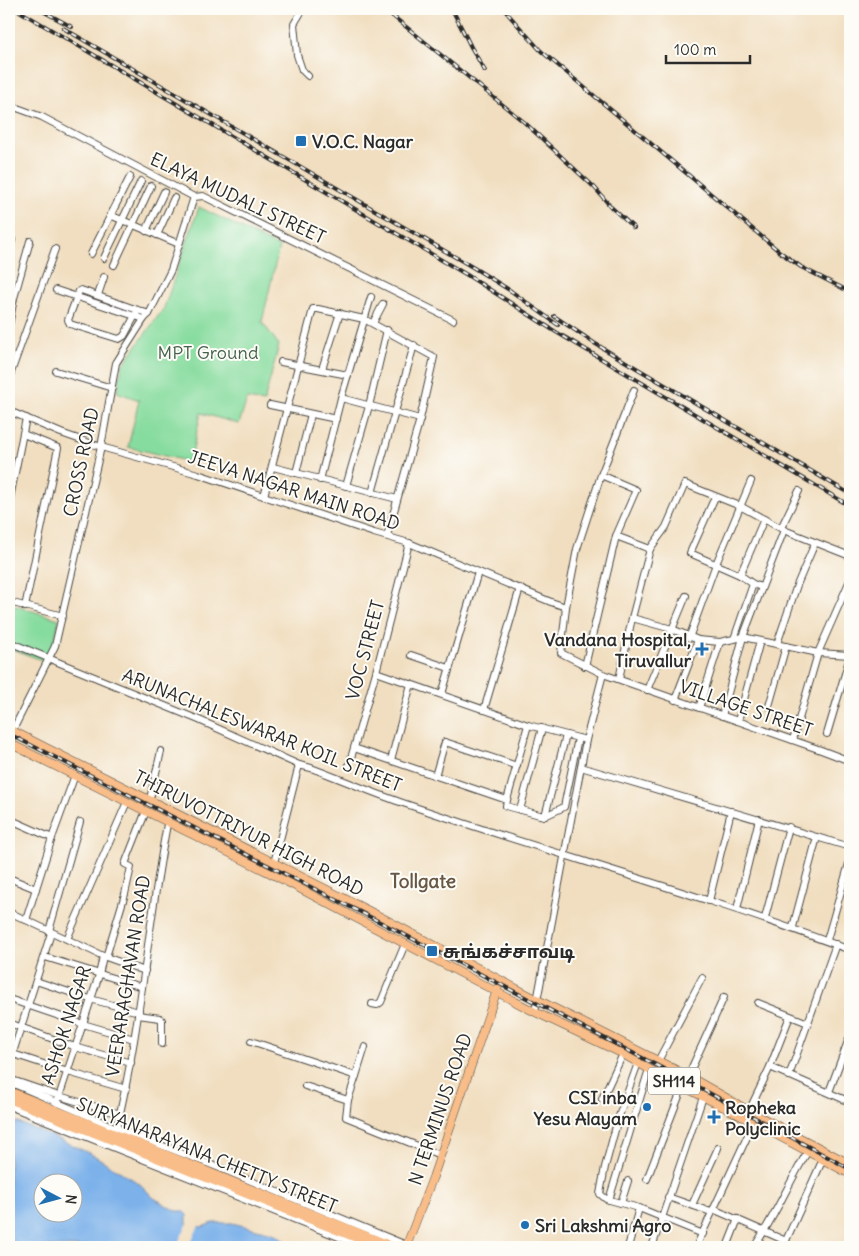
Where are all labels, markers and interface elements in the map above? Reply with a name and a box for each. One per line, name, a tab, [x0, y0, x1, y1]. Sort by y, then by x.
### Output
scale bar	[666, 32, 750, 64]
text: 100 m	[674, 40, 716, 59]
place label: V.O.C. Nagar	[312, 130, 414, 153]
marker: V.O.C. Nagar	[294, 134, 308, 148]
street label: ELAYA MUDALI STREET	[147, 147, 329, 249]
park label: MPT Ground	[158, 341, 259, 364]
street label: CROSS ROAD	[58, 405, 104, 519]
street label: JEEVA NAGAR MAIN ROAD	[185, 445, 403, 535]
street label: VOC STREET	[341, 597, 389, 703]
place label: Vandana Hospital, Tiruvallur	[544, 628, 692, 672]
marker: Vandana Hospital, Tiruvallur	[695, 642, 709, 656]
street label: ARUNACHALESWARAR KOIL STREET	[119, 663, 405, 797]
street label: VILLAGE STREET	[676, 674, 816, 742]
street label: THIRUVOTTRIYUR HIGH ROAD	[130, 765, 368, 901]
district label: Tollgate	[390, 869, 456, 893]
street label: VEERARAGHAVAN ROAD	[101, 874, 155, 1078]
place label: சுங்கச்சாவடி	[443, 940, 575, 964]
marker: சுங்கச்சாவடி	[425, 944, 439, 958]
street label: ASHOK NAGAR	[36, 963, 96, 1087]
street label: N TERMINUS ROAD	[403, 1030, 477, 1188]
road number: SH114	[648, 1068, 700, 1094]
place label: CSI inba Yesu Alayam	[533, 1086, 637, 1130]
street label: SURYANARAYANA CHETTY STREET	[73, 1092, 341, 1218]
place label: Ropheka Polyclinic	[725, 1096, 801, 1140]
marker: CSI inba Yesu Alayam	[641, 1101, 653, 1113]
marker: Ropheka Polyclinic	[707, 1110, 721, 1124]
north arrow	[32, 1174, 82, 1224]
text: N	[61, 1194, 80, 1205]
place label: Sri Lakshmi Agro	[535, 1214, 671, 1237]
marker: Sri Lakshmi Agro	[519, 1219, 531, 1231]

